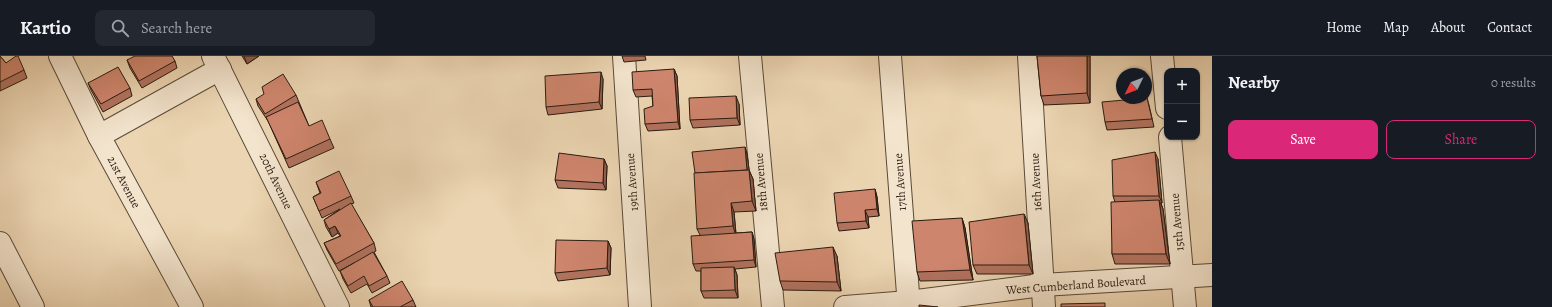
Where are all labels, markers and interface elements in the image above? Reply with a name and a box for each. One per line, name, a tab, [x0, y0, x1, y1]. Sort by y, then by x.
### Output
search box	[95, 10, 375, 46]
text: Kartio	[20, 15, 71, 41]
icon: search	[109, 17, 131, 39]
text: Search here	[141, 18, 212, 38]
text: Home	[1326, 18, 1361, 37]
text: Map	[1383, 18, 1409, 37]
text: About	[1431, 18, 1465, 37]
text: Contact	[1487, 18, 1532, 37]
north arrow	[1116, 68, 1152, 104]
map controls	[1164, 68, 1200, 140]
button: +	[1164, 68, 1200, 104]
text: Nearby	[1228, 71, 1279, 94]
text: 0 results	[1491, 74, 1536, 91]
button: −	[1164, 104, 1200, 140]
button: Save	[1228, 120, 1378, 159]
button: Share	[1386, 120, 1536, 159]
street label: 20th Avenue	[256, 150, 296, 212]
street label: 19th Avenue	[622, 152, 642, 212]
street label: 18th Avenue	[750, 152, 772, 212]
street label: 21st Avenue	[104, 153, 144, 211]
street label: 17th Avenue	[890, 153, 910, 211]
street label: 16th Avenue	[1026, 153, 1046, 211]
street label: 15th Avenue	[1167, 193, 1187, 251]
street label: West Cumberland Boulevard	[1004, 272, 1147, 298]

